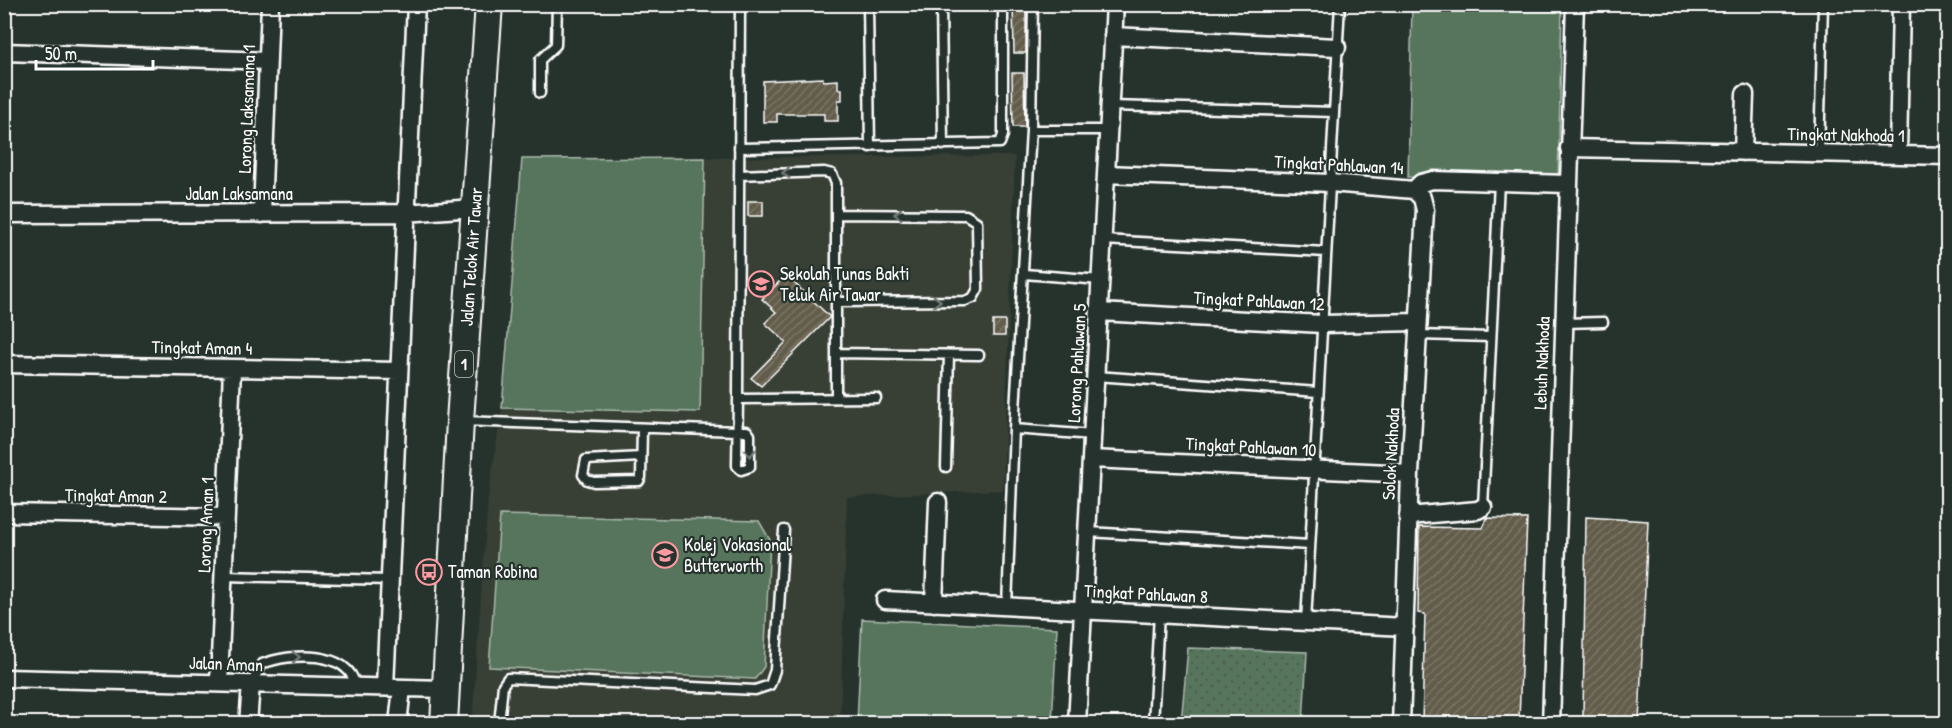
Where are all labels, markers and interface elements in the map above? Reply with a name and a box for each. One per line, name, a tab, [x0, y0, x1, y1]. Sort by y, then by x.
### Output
scale bar	[36, 33, 153, 71]
text: 50 m	[45, 41, 77, 66]
street label: Lorong Laksamana 1	[232, 44, 261, 174]
street label: Tingkat Nakhoda 1	[1787, 121, 1905, 148]
street label: Tingkat Pahlawan 14	[1274, 149, 1405, 180]
one-way arrow	[781, 167, 790, 180]
street label: Jalan Laksamana	[185, 181, 293, 206]
street label: Jalan Telok Air Tawar	[454, 187, 488, 327]
one-way arrow	[893, 208, 902, 220]
place label: Sekolah Tunas Bakti Teluk Air Tawar	[780, 261, 909, 307]
school or university icon: Sekolah Tunas Bakti Teluk Air Tawar	[746, 269, 776, 299]
street label: Tingkat Pahlawan 12	[1193, 285, 1326, 316]
one-way arrow	[933, 295, 942, 307]
street label: Lorong Pahlawan 5	[1061, 303, 1092, 423]
street label: Lebuh Nakhoda	[1527, 316, 1556, 410]
street label: Tingkat Aman 4	[152, 334, 253, 361]
road number: 1	[455, 351, 473, 377]
street label: Solok Nakhoda	[1376, 407, 1405, 501]
street label: Tingkat Pahlawan 10	[1185, 431, 1317, 462]
one-way arrow	[744, 449, 756, 458]
street label: Lorong Aman 1	[191, 477, 220, 573]
street label: Tingkat Aman 2	[65, 482, 168, 509]
place label: Kolej Vokasional Butterworth	[684, 532, 791, 578]
school or university icon: Kolej Vokasional Butterworth	[650, 540, 680, 570]
bus stop icon: Taman Robina	[414, 557, 444, 587]
place label: Taman Robina	[448, 559, 537, 584]
street label: Tingkat Pahlawan 8	[1083, 578, 1209, 609]
street label: Jalan Aman	[189, 650, 263, 677]
one-way arrow	[291, 651, 300, 664]

